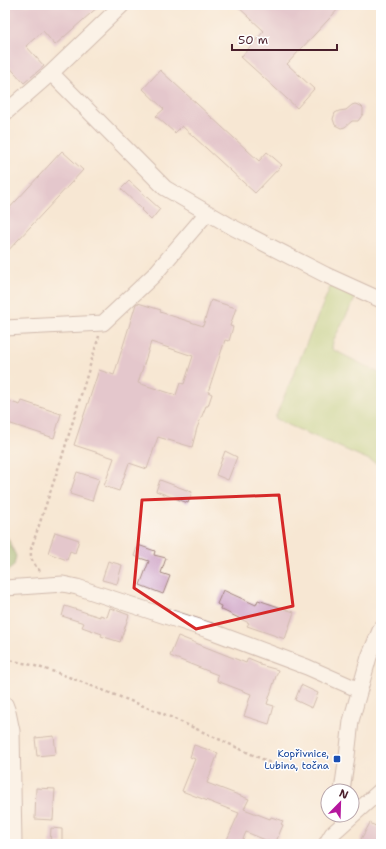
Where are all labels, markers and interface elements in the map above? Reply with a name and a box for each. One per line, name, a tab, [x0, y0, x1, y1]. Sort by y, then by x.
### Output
scale bar	[232, 26, 337, 52]
text: 50 m	[238, 32, 268, 48]
place label: Kopřivnice, Lubina, točna	[264, 747, 330, 772]
marker: Kopřivnice, Lubina, točna	[332, 754, 342, 764]
north arrow	[320, 783, 360, 823]
text: N	[337, 786, 351, 803]

